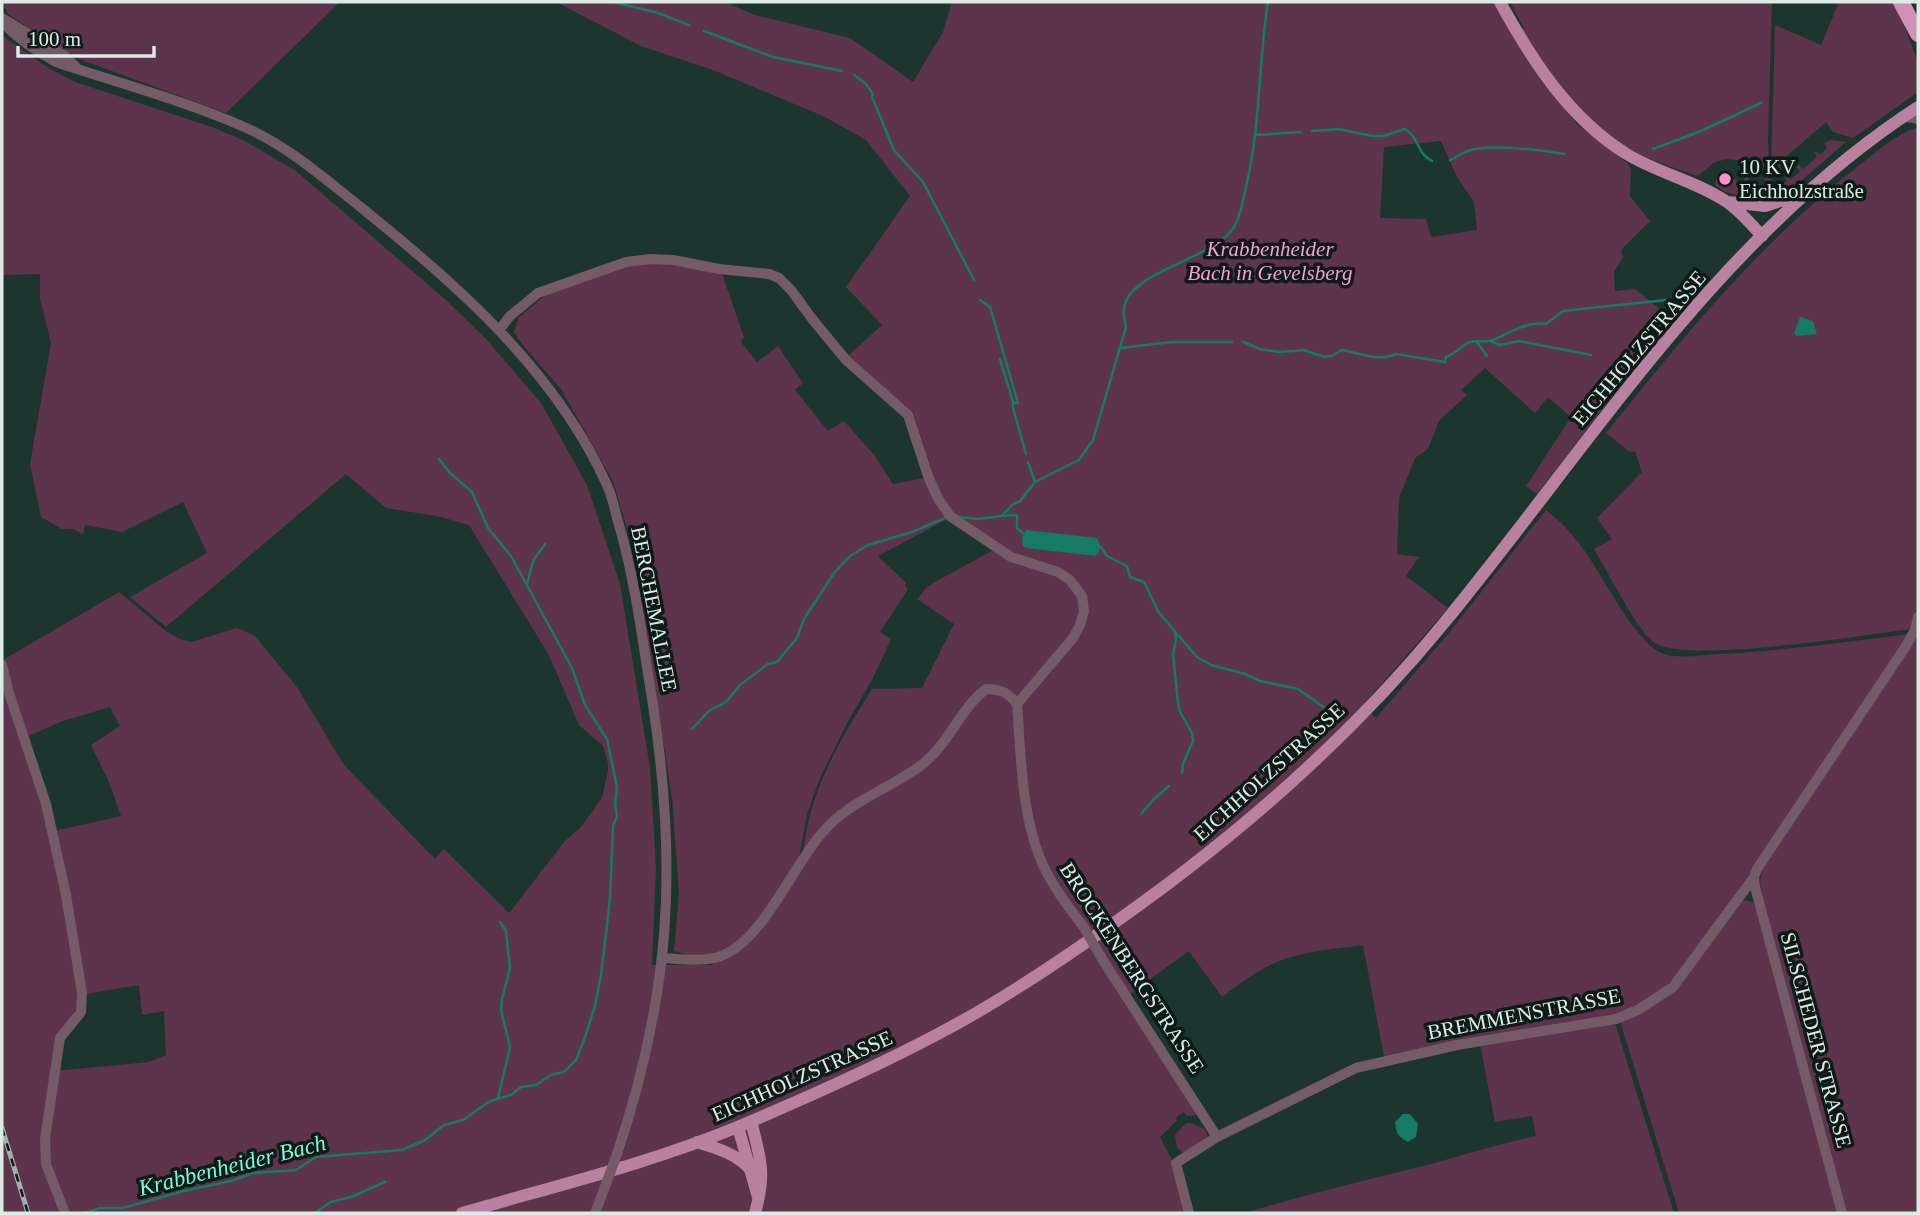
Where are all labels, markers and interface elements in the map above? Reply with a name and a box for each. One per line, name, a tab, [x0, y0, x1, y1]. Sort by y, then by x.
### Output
scale bar	[18, 14, 154, 58]
text: 100 m	[28, 27, 81, 51]
place label: 10 KV Eichholzstraße	[1739, 155, 1864, 203]
marker: 10 KV Eichholzstraße	[1717, 171, 1733, 187]
park label: Krabbenheider Bach in Gevelsberg	[1188, 237, 1352, 285]
street label: EICHHOLZSTRASSE	[1567, 266, 1711, 430]
street label: BERCHEMALLEE	[626, 524, 682, 694]
street label: EICHHOLZSTRASSE	[1189, 698, 1349, 846]
street label: BROCKENBERGSTRASSE	[1055, 858, 1209, 1078]
street label: SILSCHEDER STRASSE	[1776, 930, 1856, 1150]
street label: BREMMENSTRASSE	[1425, 984, 1623, 1044]
street label: EICHHOLZSTRASSE	[708, 1025, 896, 1127]
water label: Krabbenheider Bach	[135, 1130, 328, 1201]

